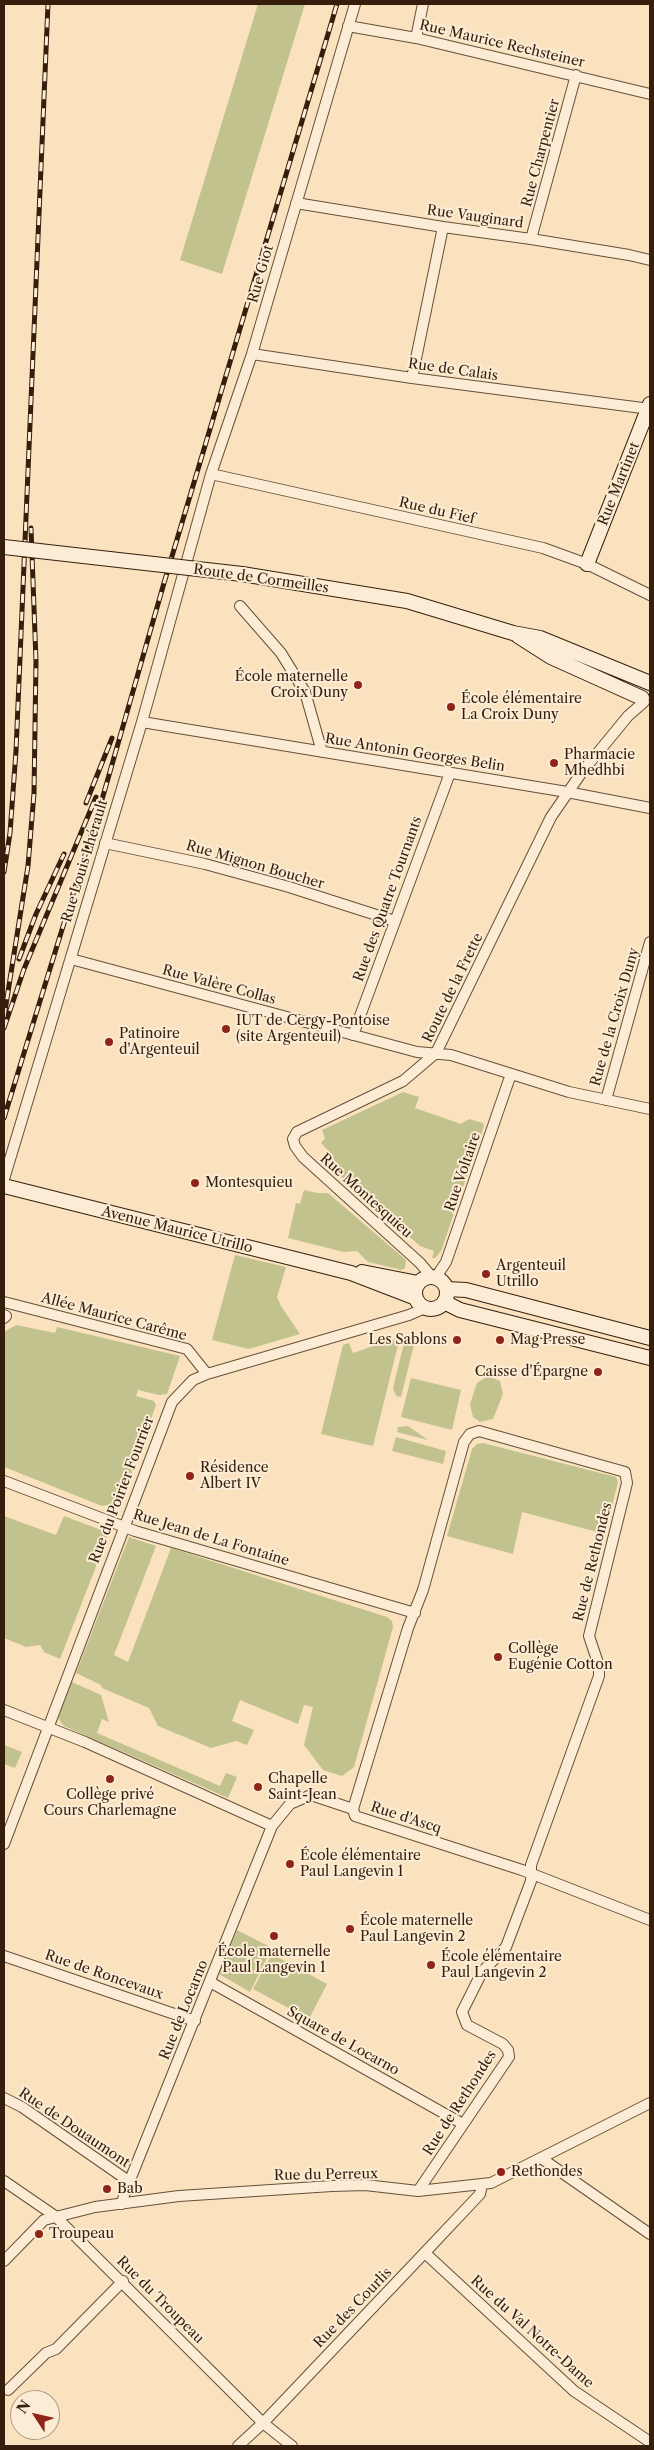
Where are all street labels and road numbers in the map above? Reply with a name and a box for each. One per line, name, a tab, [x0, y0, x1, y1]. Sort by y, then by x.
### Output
street label: Rue Maurice Rechsteiner	[418, 17, 586, 71]
street label: Rue Charpentier	[518, 97, 564, 209]
street label: Rue Vauginard	[426, 202, 524, 232]
street label: Rue Giot	[245, 243, 277, 305]
street label: Rue de Calais	[407, 355, 499, 385]
street label: Rue Martinet	[595, 440, 643, 528]
street label: Rue du Fief	[397, 494, 477, 528]
street label: Route de Cormeilles	[192, 561, 330, 597]
street label: Rue Antonin Georges Belin	[324, 730, 506, 776]
street label: Rue Louis Lhérault	[58, 798, 112, 924]
street label: Rue des Quatre Tournants	[350, 814, 426, 984]
street label: Rue Mignon Boucher	[184, 837, 326, 893]
street label: Route de la Frette	[419, 931, 487, 1045]
street label: Rue de la Croix Duny	[587, 946, 643, 1088]
street label: Rue Valère Collas	[160, 962, 278, 1008]
street label: Rue Voltaire	[442, 1130, 484, 1214]
street label: Rue Montesquieu	[316, 1150, 416, 1242]
street label: Avenue Maurice Utrillo	[100, 1203, 254, 1257]
street label: Allée Maurice Carême	[39, 1289, 189, 1345]
street label: Rue du Poirier Fourrier	[86, 1414, 158, 1566]
street label: Rue de Rethondes	[570, 1501, 616, 1623]
street label: Rue Jean de La Fontaine	[131, 1506, 291, 1570]
street label: Rue d'Ascq	[368, 1799, 444, 1837]
street label: Rue de Roncevaux	[43, 1947, 165, 2003]
street label: Rue de Locarno	[156, 1958, 212, 2062]
street label: Square de Locarno	[284, 2003, 402, 2079]
street label: Rue de Rethondes	[420, 2047, 500, 2159]
street label: Rue de Douaumont	[15, 2085, 133, 2171]
street label: Rue du Perreux	[274, 2166, 378, 2184]
street label: Rue du Troupeau	[113, 2253, 207, 2347]
street label: Rue des Courlis	[310, 2264, 396, 2352]
street label: Rue du Val Notre-Dame	[467, 2272, 597, 2392]

